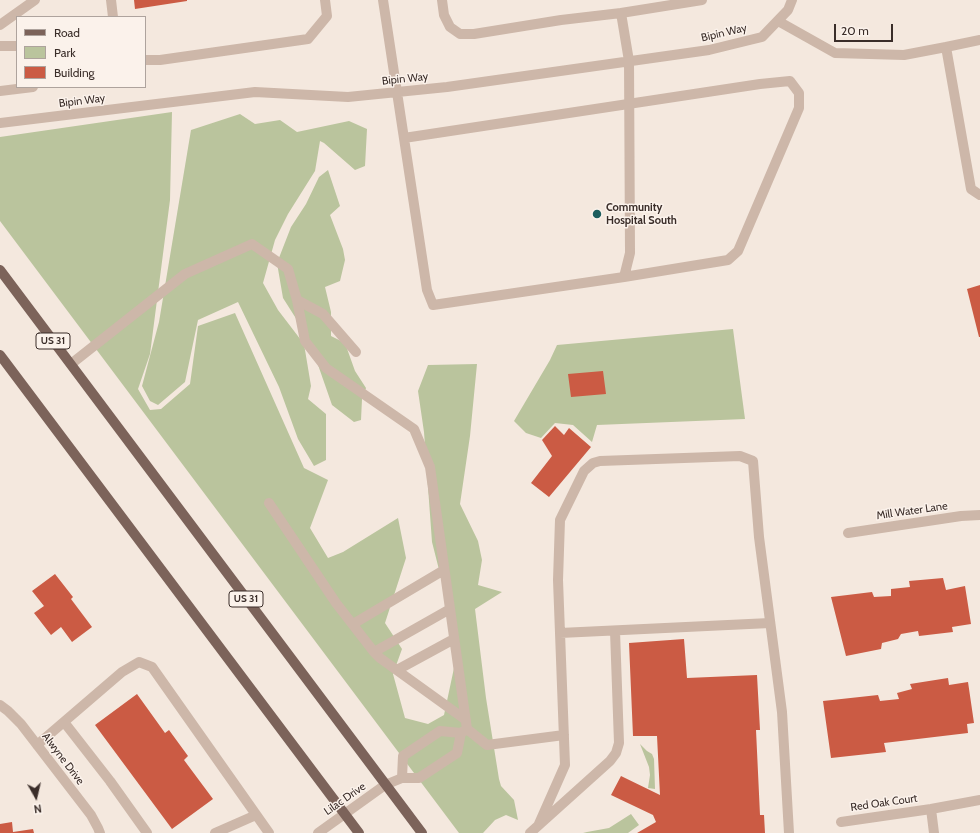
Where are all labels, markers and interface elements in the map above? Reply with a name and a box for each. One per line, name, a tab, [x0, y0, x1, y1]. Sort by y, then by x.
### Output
legend	[16, 16, 146, 88]
scale bar	[836, 16, 895, 42]
street label: Bipin Way	[700, 21, 748, 45]
text: 20 m	[841, 23, 869, 38]
text: Road	[54, 25, 80, 40]
text: Park	[54, 45, 76, 60]
text: Building	[54, 65, 95, 80]
street label: Bipin Way	[381, 70, 429, 88]
street label: Bipin Way	[58, 92, 106, 110]
place label: Community Hospital South	[606, 201, 677, 227]
marker: Community Hospital South	[591, 208, 603, 220]
road number: US 31	[36, 333, 70, 349]
street label: Mill Water Lane	[876, 499, 948, 523]
road number: US 31	[229, 591, 263, 607]
street label: Alwyne Drive	[39, 730, 87, 788]
north arrow	[16, 777, 56, 817]
street label: Lilac Drive	[322, 780, 368, 818]
street label: Red Oak Court	[850, 792, 918, 814]
text: N	[33, 801, 42, 816]

